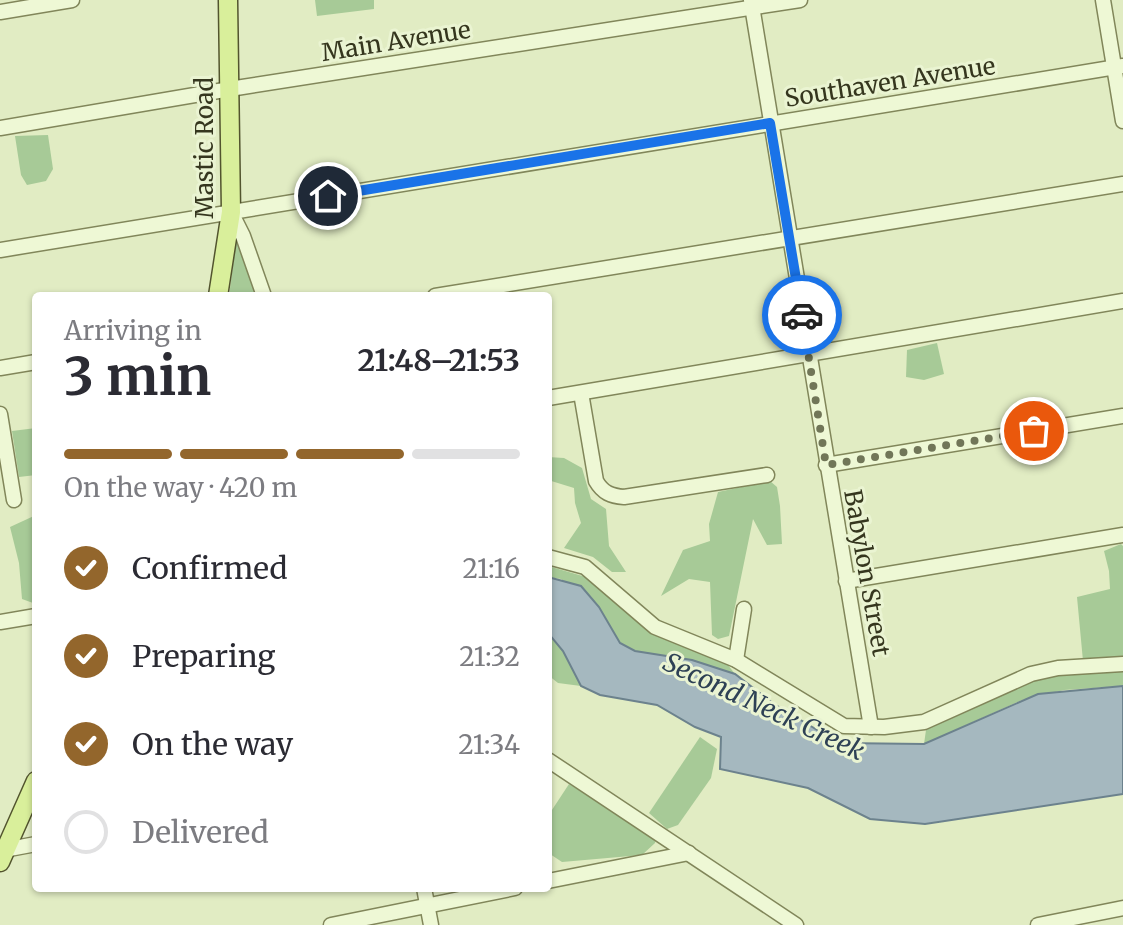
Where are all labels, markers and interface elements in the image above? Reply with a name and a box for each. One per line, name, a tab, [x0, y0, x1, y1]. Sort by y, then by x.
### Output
street label: Main Avenue	[319, 14, 473, 68]
street label: Southaven Avenue	[783, 50, 997, 114]
street label: Mastic Road	[189, 77, 220, 219]
pin	[294, 162, 362, 230]
icon: home	[306, 174, 350, 218]
courier	[762, 275, 842, 355]
icon: car	[780, 293, 824, 337]
text: Arriving in	[64, 314, 202, 347]
text: 21:48–21:53	[357, 341, 520, 379]
text: 3 min	[64, 344, 211, 409]
pin	[1000, 397, 1068, 465]
icon: bag	[1012, 409, 1056, 453]
text: On the way · 420 m	[64, 471, 297, 504]
street label: Babylon Street	[837, 487, 897, 659]
icon: check	[64, 546, 108, 590]
text: Confirmed	[132, 549, 287, 587]
text: 21:16	[462, 552, 520, 585]
icon: check	[64, 634, 108, 678]
text: Preparing	[132, 637, 275, 675]
text: 21:32	[459, 640, 520, 673]
water label: Second Neck Creek	[658, 645, 870, 767]
icon: check	[64, 722, 108, 766]
text: On the way	[132, 725, 293, 763]
text: 21:34	[458, 728, 520, 761]
text: Delivered	[132, 813, 269, 851]

